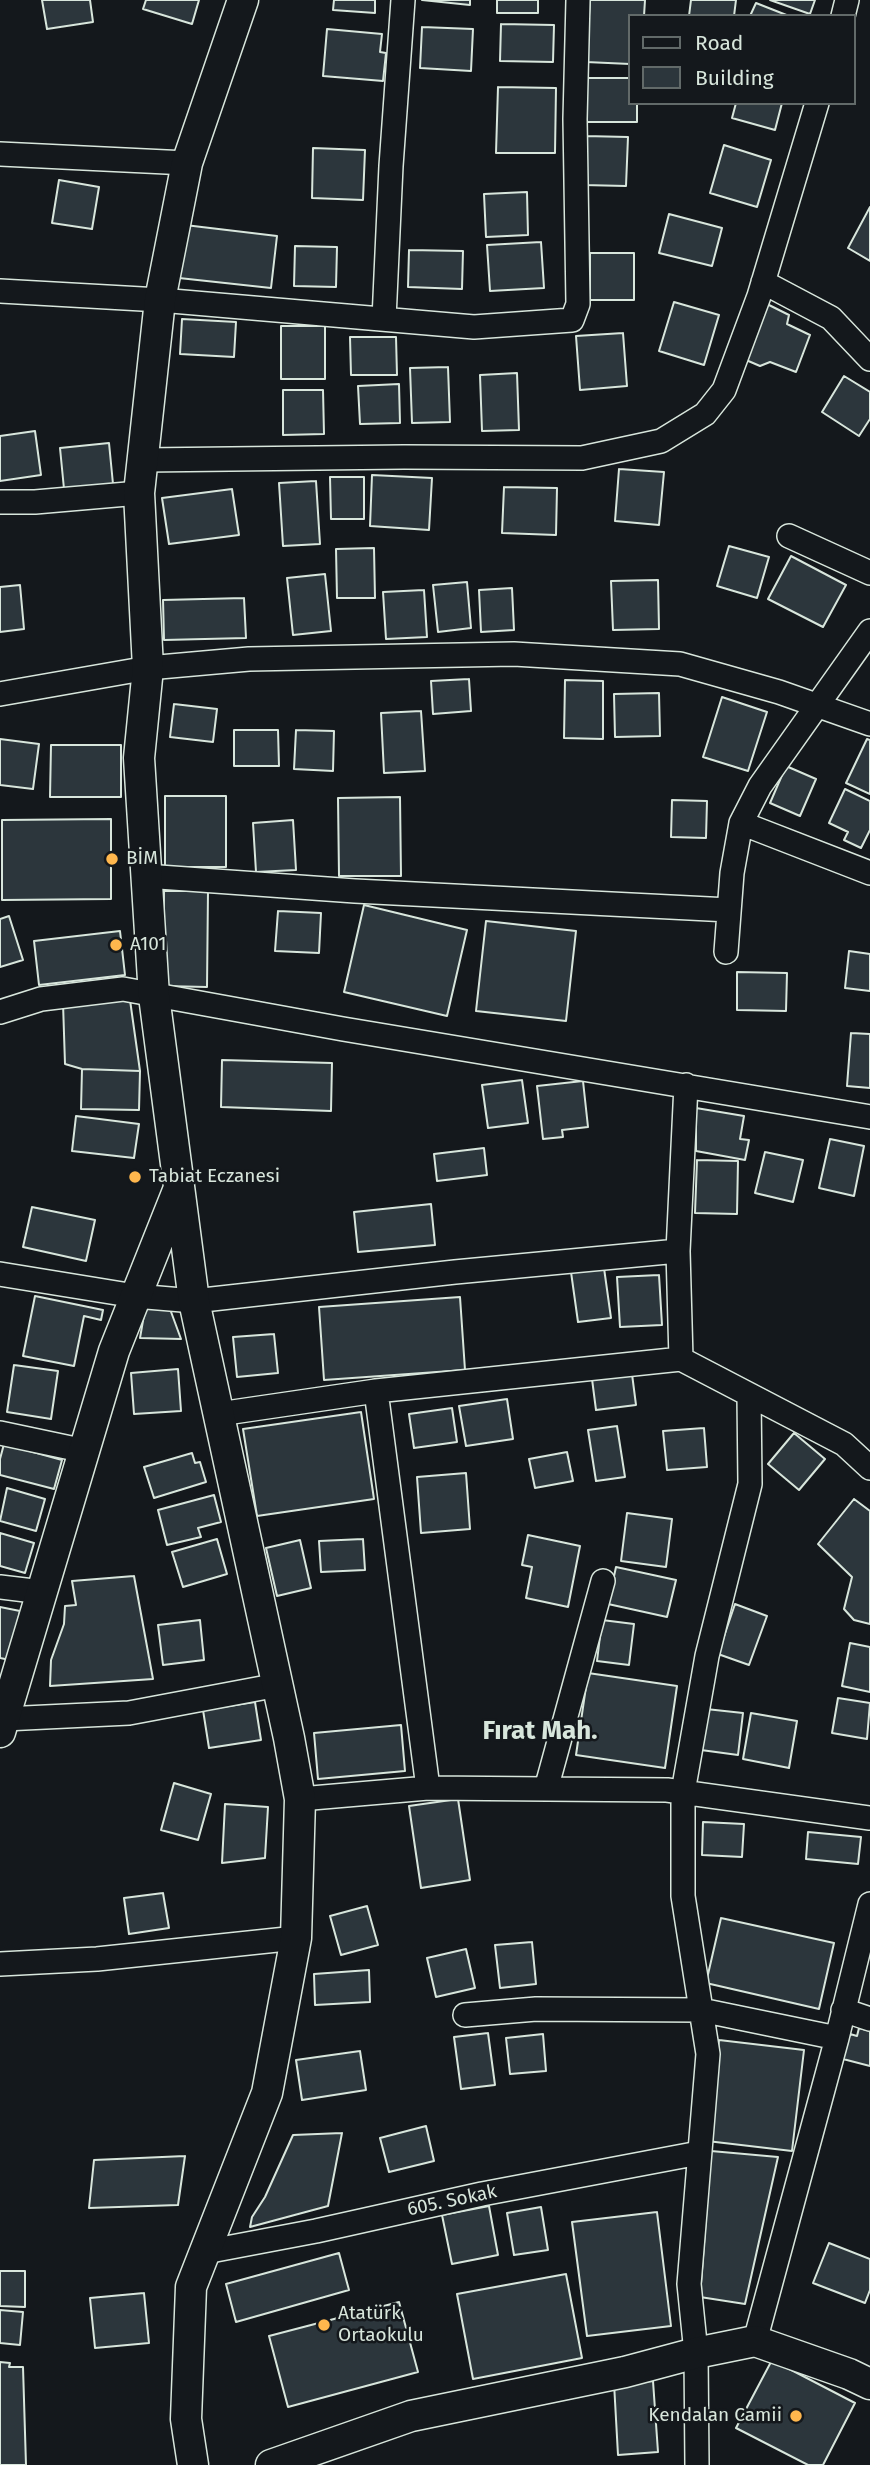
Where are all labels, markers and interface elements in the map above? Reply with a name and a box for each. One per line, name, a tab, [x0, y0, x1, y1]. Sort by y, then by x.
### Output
legend	[628, 14, 856, 105]
text: Road	[695, 30, 743, 56]
text: Building	[695, 65, 774, 91]
place label: BİM	[126, 848, 158, 870]
marker: BİM	[104, 851, 120, 867]
place label: A101	[130, 934, 167, 956]
marker: A101	[108, 937, 124, 953]
place label: Tabiat Eczanesi	[149, 1166, 280, 1188]
marker: Tabiat Eczanesi	[127, 1169, 143, 1185]
district label: Fırat Mah.	[483, 1716, 597, 1748]
street label: 605. Sokak	[405, 2180, 499, 2222]
place label: Atatürk Ortaokulu	[338, 2303, 424, 2347]
marker: Atatürk Ortaokulu	[316, 2317, 332, 2333]
place label: Kendalan Camii	[648, 2405, 782, 2427]
marker: Kendalan Camii	[788, 2408, 804, 2424]

